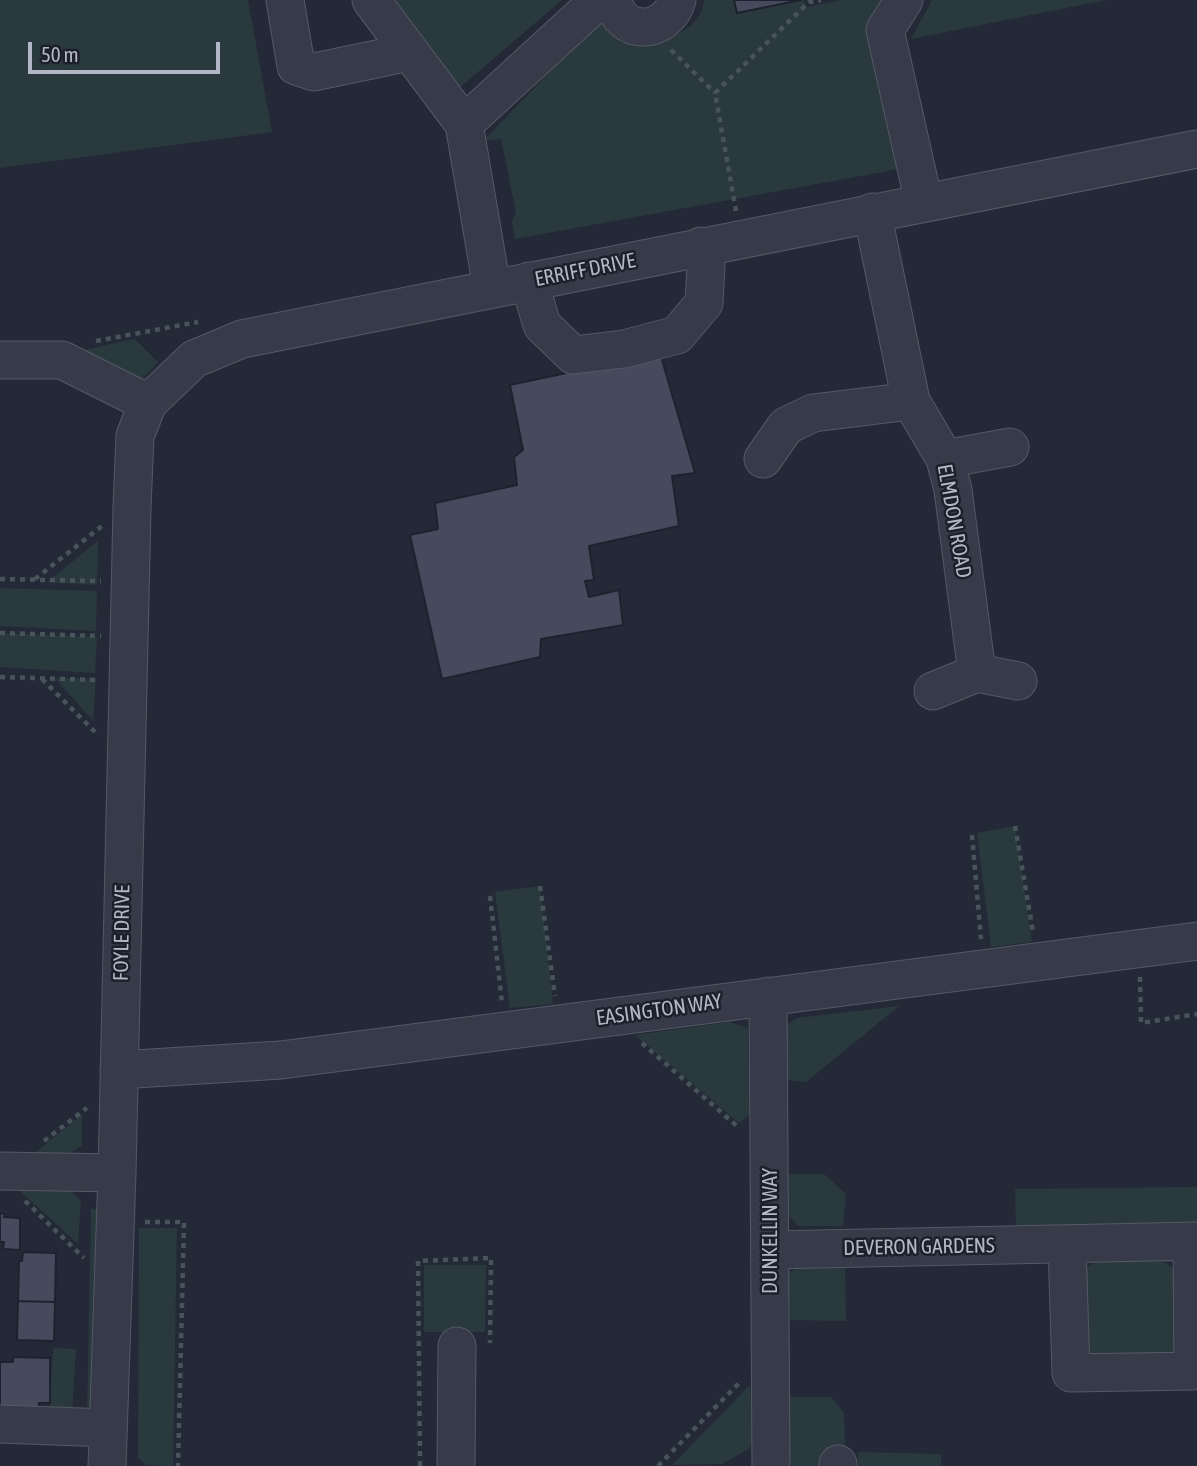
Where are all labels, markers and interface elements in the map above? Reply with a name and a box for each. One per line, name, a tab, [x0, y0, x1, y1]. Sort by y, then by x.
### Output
scale bar	[32, 28, 224, 72]
text: 50 m	[41, 42, 79, 66]
street label: ERRIFF DRIVE	[533, 248, 637, 292]
street label: ELMDON ROAD	[932, 462, 976, 580]
street label: FOYLE DRIVE	[109, 885, 135, 981]
street label: EASINGTON WAY	[595, 989, 723, 1031]
street label: DUNKELLIN WAY	[757, 1168, 783, 1294]
street label: DEVERON GARDENS	[843, 1233, 995, 1261]

